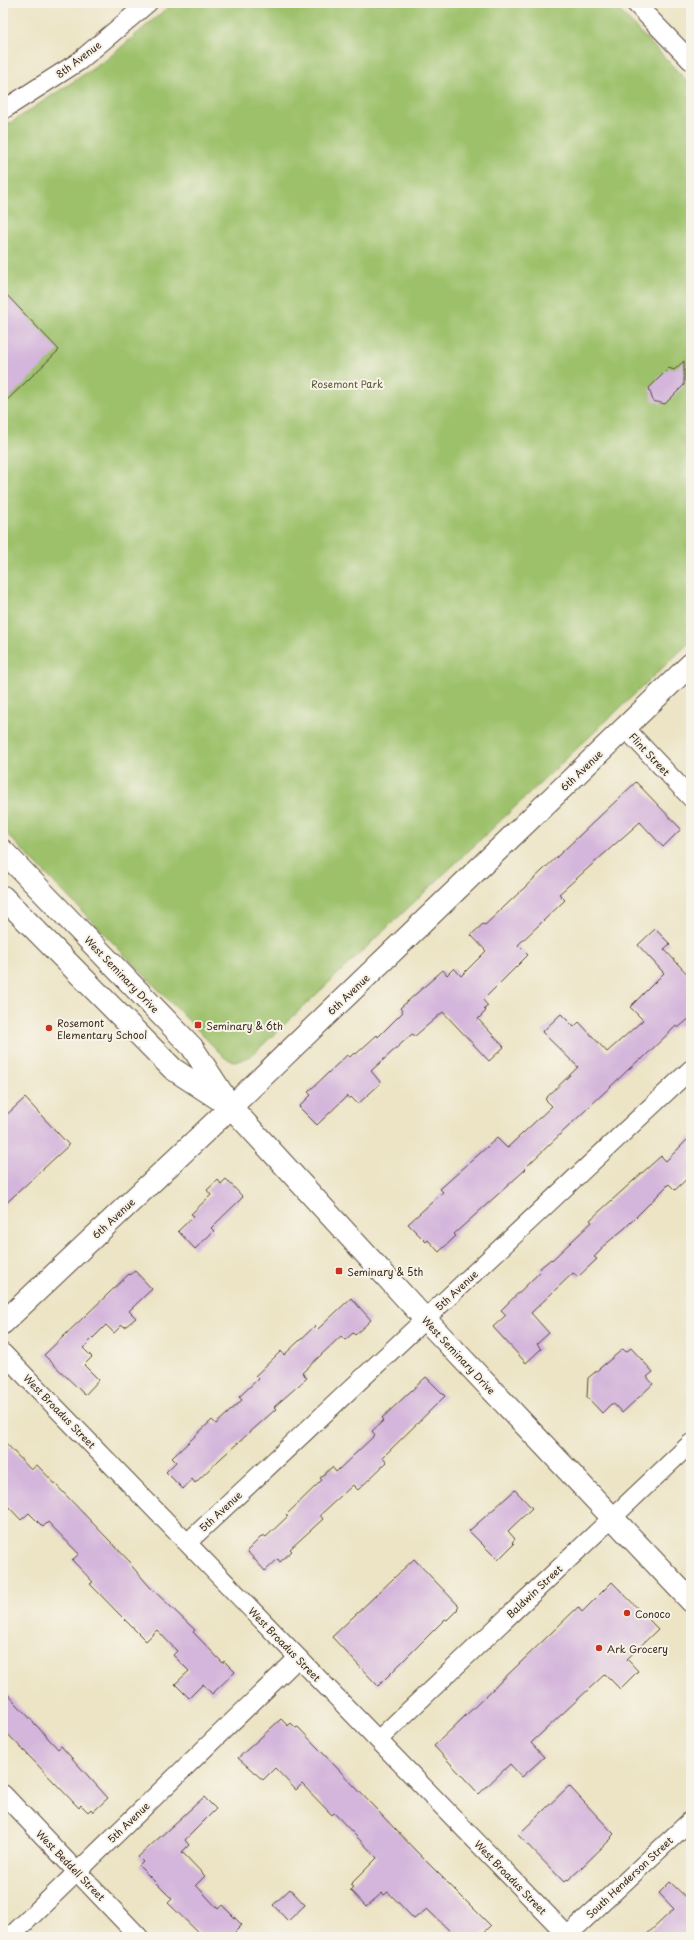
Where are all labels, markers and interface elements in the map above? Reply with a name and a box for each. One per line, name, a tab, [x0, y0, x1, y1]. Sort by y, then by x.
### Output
street label: 8th Avenue	[52, 37, 104, 81]
park label: Rosemont Park	[311, 376, 383, 391]
street label: Flint Street	[626, 729, 674, 779]
street label: 6th Avenue	[557, 746, 606, 794]
street label: West Seminary Drive	[81, 932, 163, 1016]
street label: 6th Avenue	[324, 970, 373, 1018]
place label: Rosemont Elementary School	[57, 1015, 147, 1042]
place label: Seminary & 6th	[206, 1018, 283, 1033]
marker: Seminary & 6th	[193, 1020, 203, 1030]
marker: Rosemont Elementary School	[44, 1023, 54, 1033]
street label: 6th Avenue	[88, 1194, 138, 1242]
place label: Seminary & 5th	[347, 1264, 424, 1279]
marker: Seminary & 5th	[334, 1266, 344, 1276]
street label: 5th Avenue	[431, 1266, 481, 1314]
street label: West Seminary Drive	[419, 1313, 499, 1397]
street label: West Broadus Street	[20, 1370, 100, 1452]
street label: 5th Avenue	[195, 1487, 245, 1535]
street label: Baldwin Street	[503, 1561, 565, 1621]
street label: West Broadus Street	[245, 1603, 325, 1685]
place label: Conoco	[635, 1606, 671, 1621]
marker: Conoco	[622, 1608, 632, 1618]
place label: Ark Grocery	[607, 1641, 668, 1656]
marker: Ark Grocery	[594, 1643, 604, 1653]
street label: 5th Avenue	[104, 1798, 153, 1846]
street label: West Beddell Street	[33, 1826, 109, 1904]
street label: South Henderson Street	[582, 1833, 676, 1921]
street label: West Broadus Street	[471, 1836, 551, 1918]

